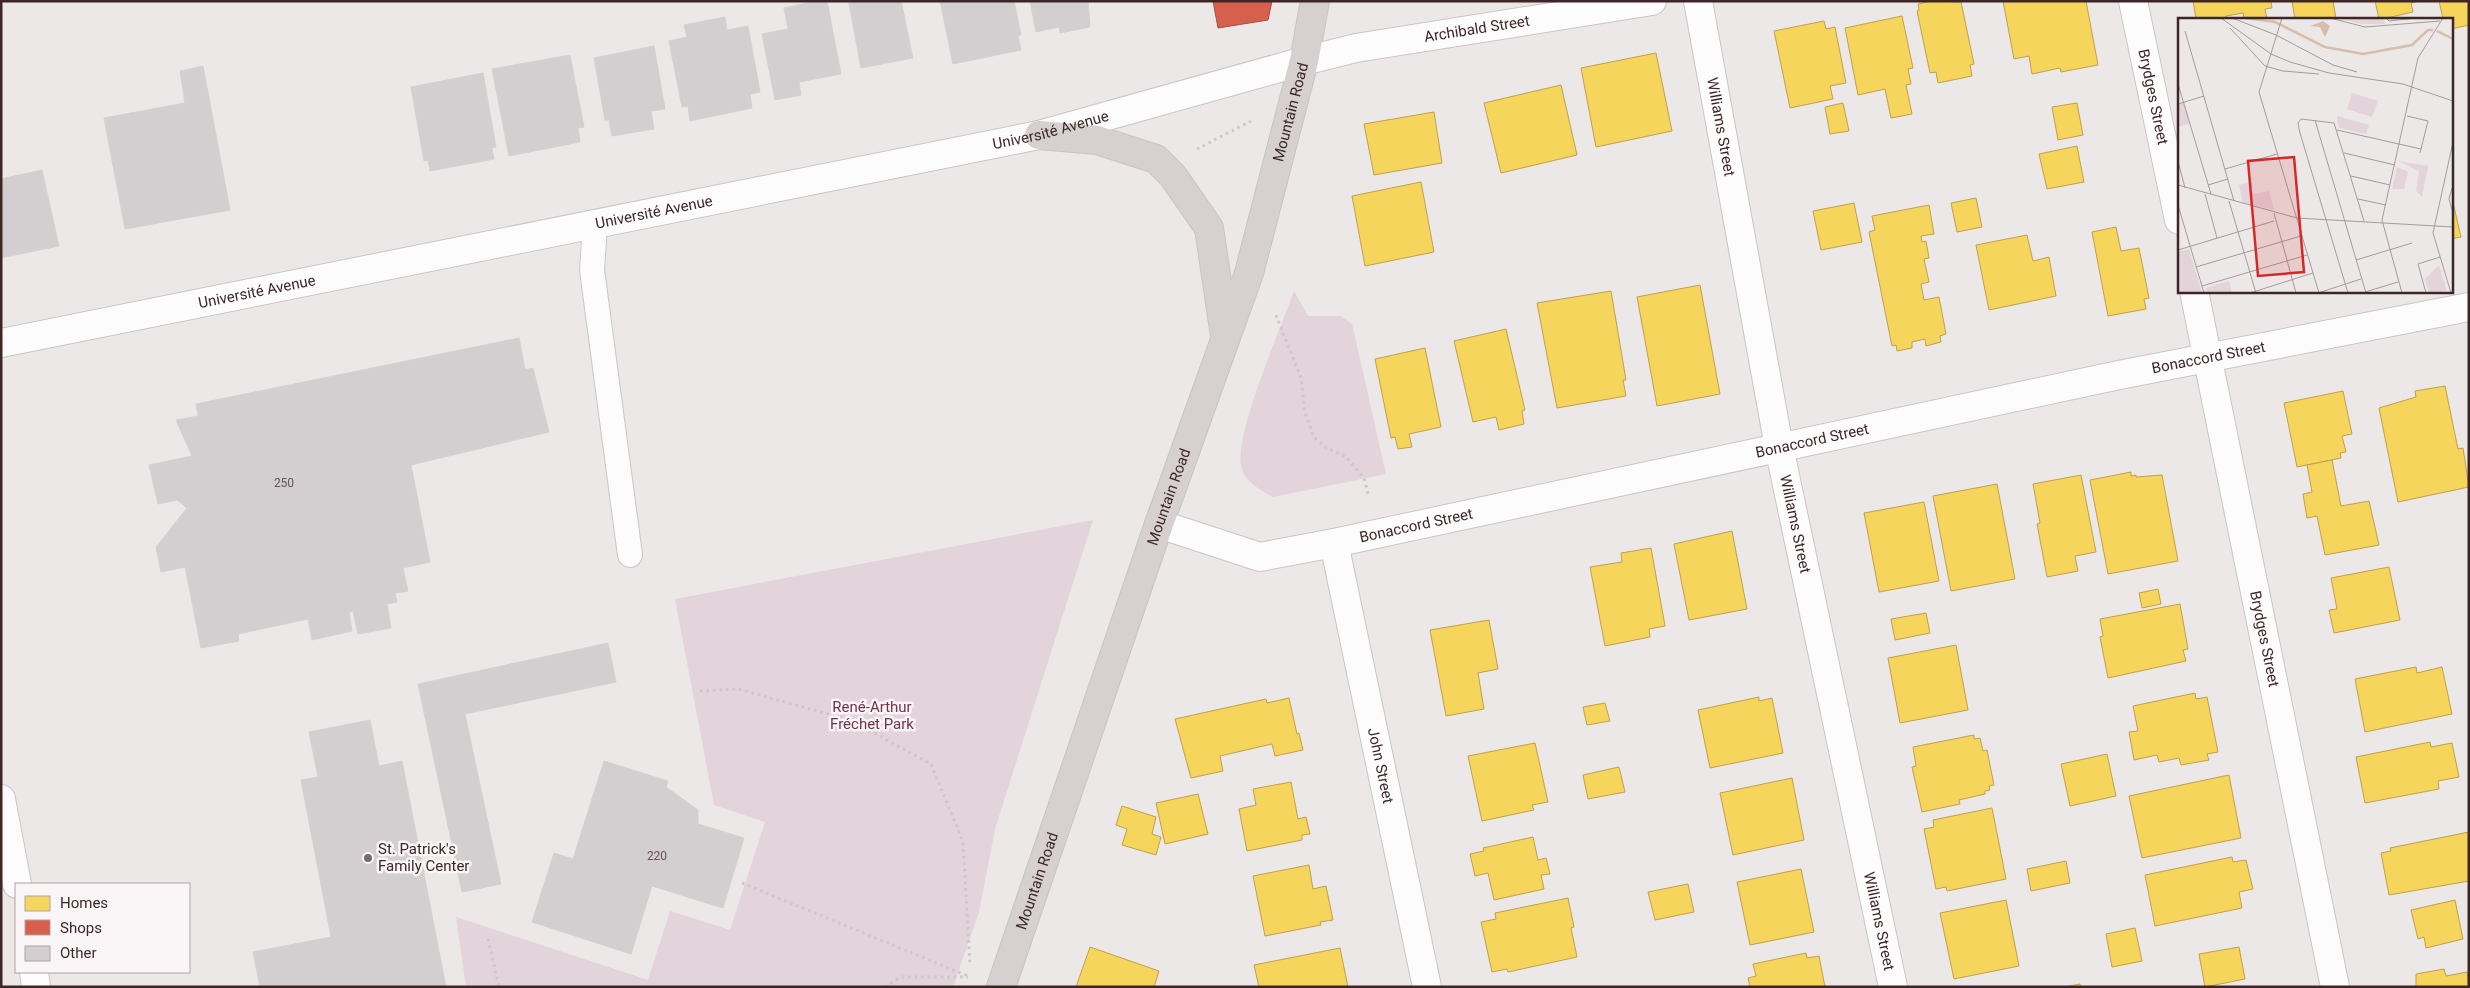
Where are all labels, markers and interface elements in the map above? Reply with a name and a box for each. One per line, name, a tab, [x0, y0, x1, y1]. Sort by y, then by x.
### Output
street label: Archibald Street	[1423, 12, 1531, 46]
inset map	[2178, 18, 2452, 292]
street label: Brydges Street	[2134, 47, 2172, 147]
street label: Mountain Road	[1269, 61, 1312, 164]
street label: Williams Street	[1703, 76, 1739, 178]
street label: Université Avenue	[991, 107, 1111, 153]
street label: Université Avenue	[594, 192, 714, 233]
street label: Université Avenue	[197, 271, 317, 312]
street label: Bonaccord Street	[2150, 338, 2267, 377]
street label: Bonaccord Street	[1754, 420, 1871, 462]
street label: Mountain Road	[1143, 446, 1194, 548]
street label: Williams Street	[1776, 473, 1814, 575]
house number: 250	[274, 476, 294, 490]
street label: Bonaccord Street	[1358, 505, 1475, 546]
street label: Brydges Street	[2246, 589, 2283, 689]
park label: René-Arthur Fréchet Park	[830, 698, 914, 733]
street label: John Street	[1364, 726, 1397, 805]
street label: Mountain Road	[1012, 830, 1062, 932]
place label: St. Patrick's Family Center	[378, 840, 469, 875]
house number: 220	[647, 849, 667, 863]
marker: St. Patrick's Family Center	[362, 852, 374, 864]
street label: Williams Street	[1860, 870, 1898, 972]
legend	[15, 883, 190, 973]
text: Homes	[60, 894, 108, 912]
text: Shops	[60, 919, 102, 937]
text: Other	[60, 944, 97, 962]

